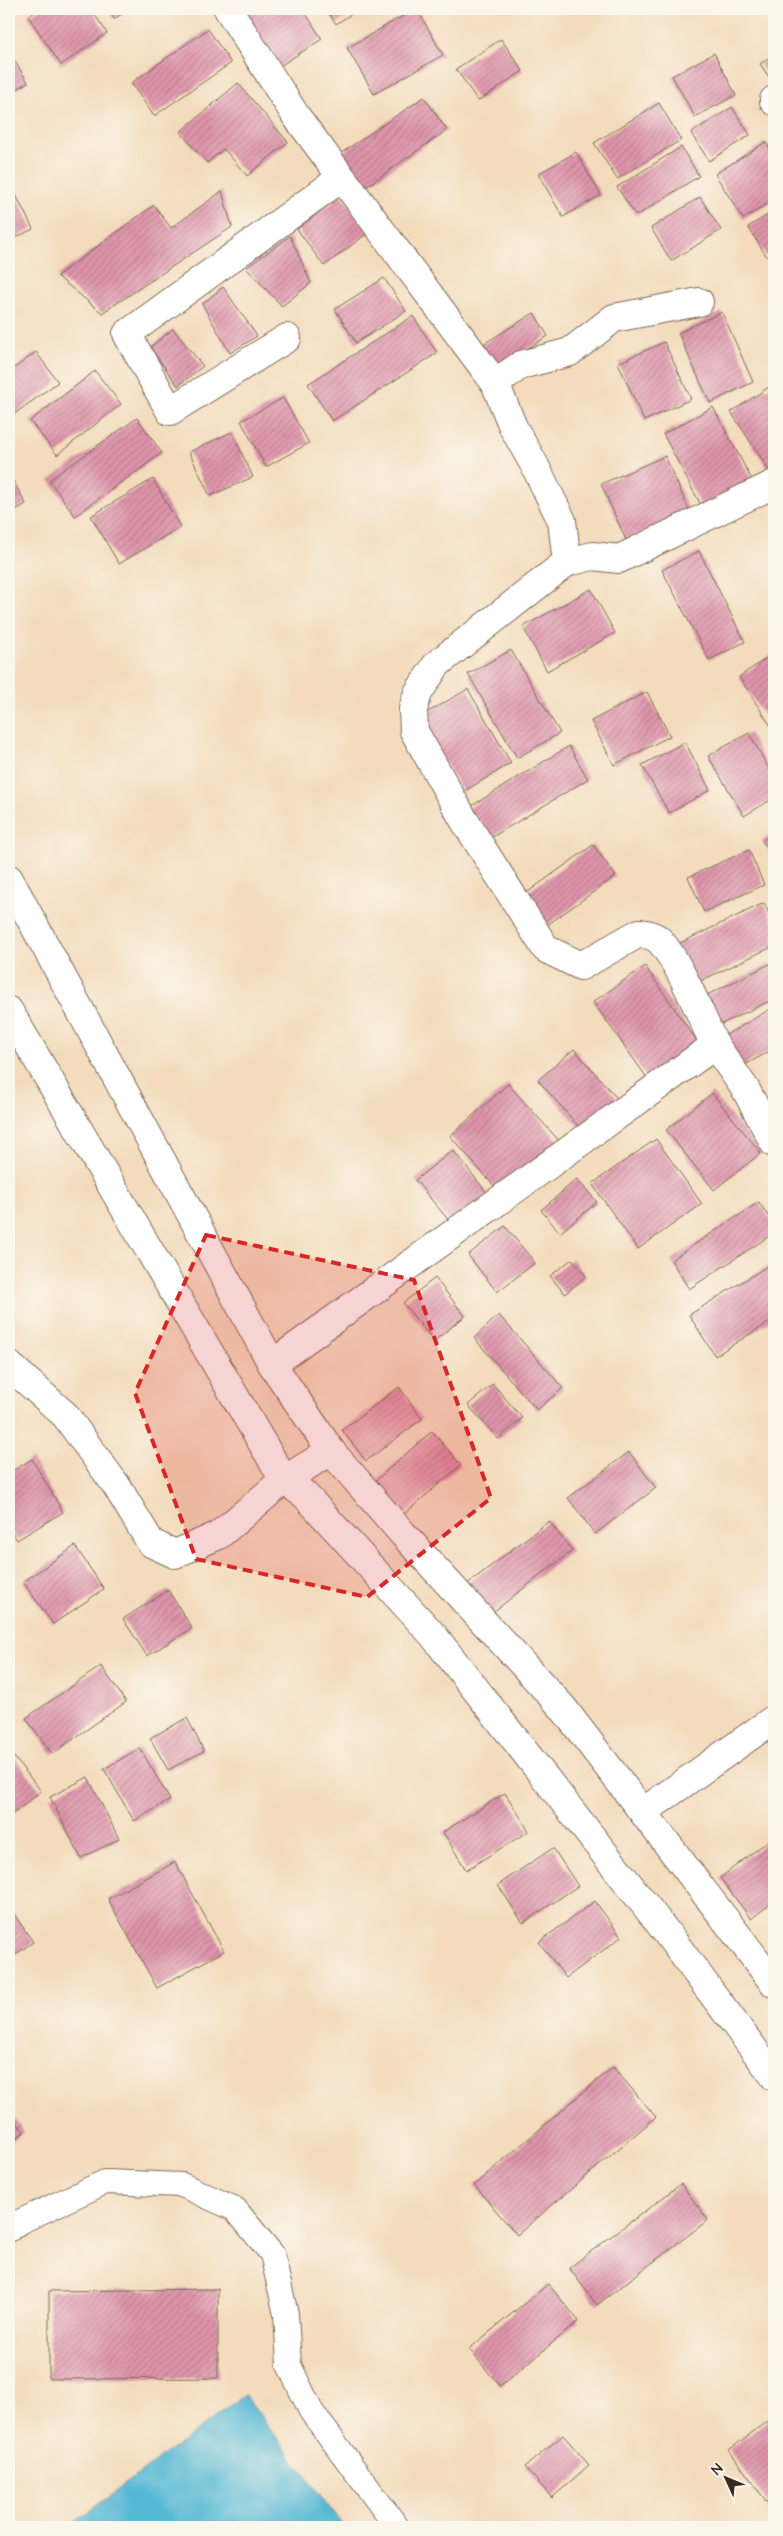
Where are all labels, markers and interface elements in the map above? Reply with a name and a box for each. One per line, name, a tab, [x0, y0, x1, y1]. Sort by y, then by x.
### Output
north arrow	[700, 2454, 750, 2504]
text: N	[707, 2459, 728, 2480]

